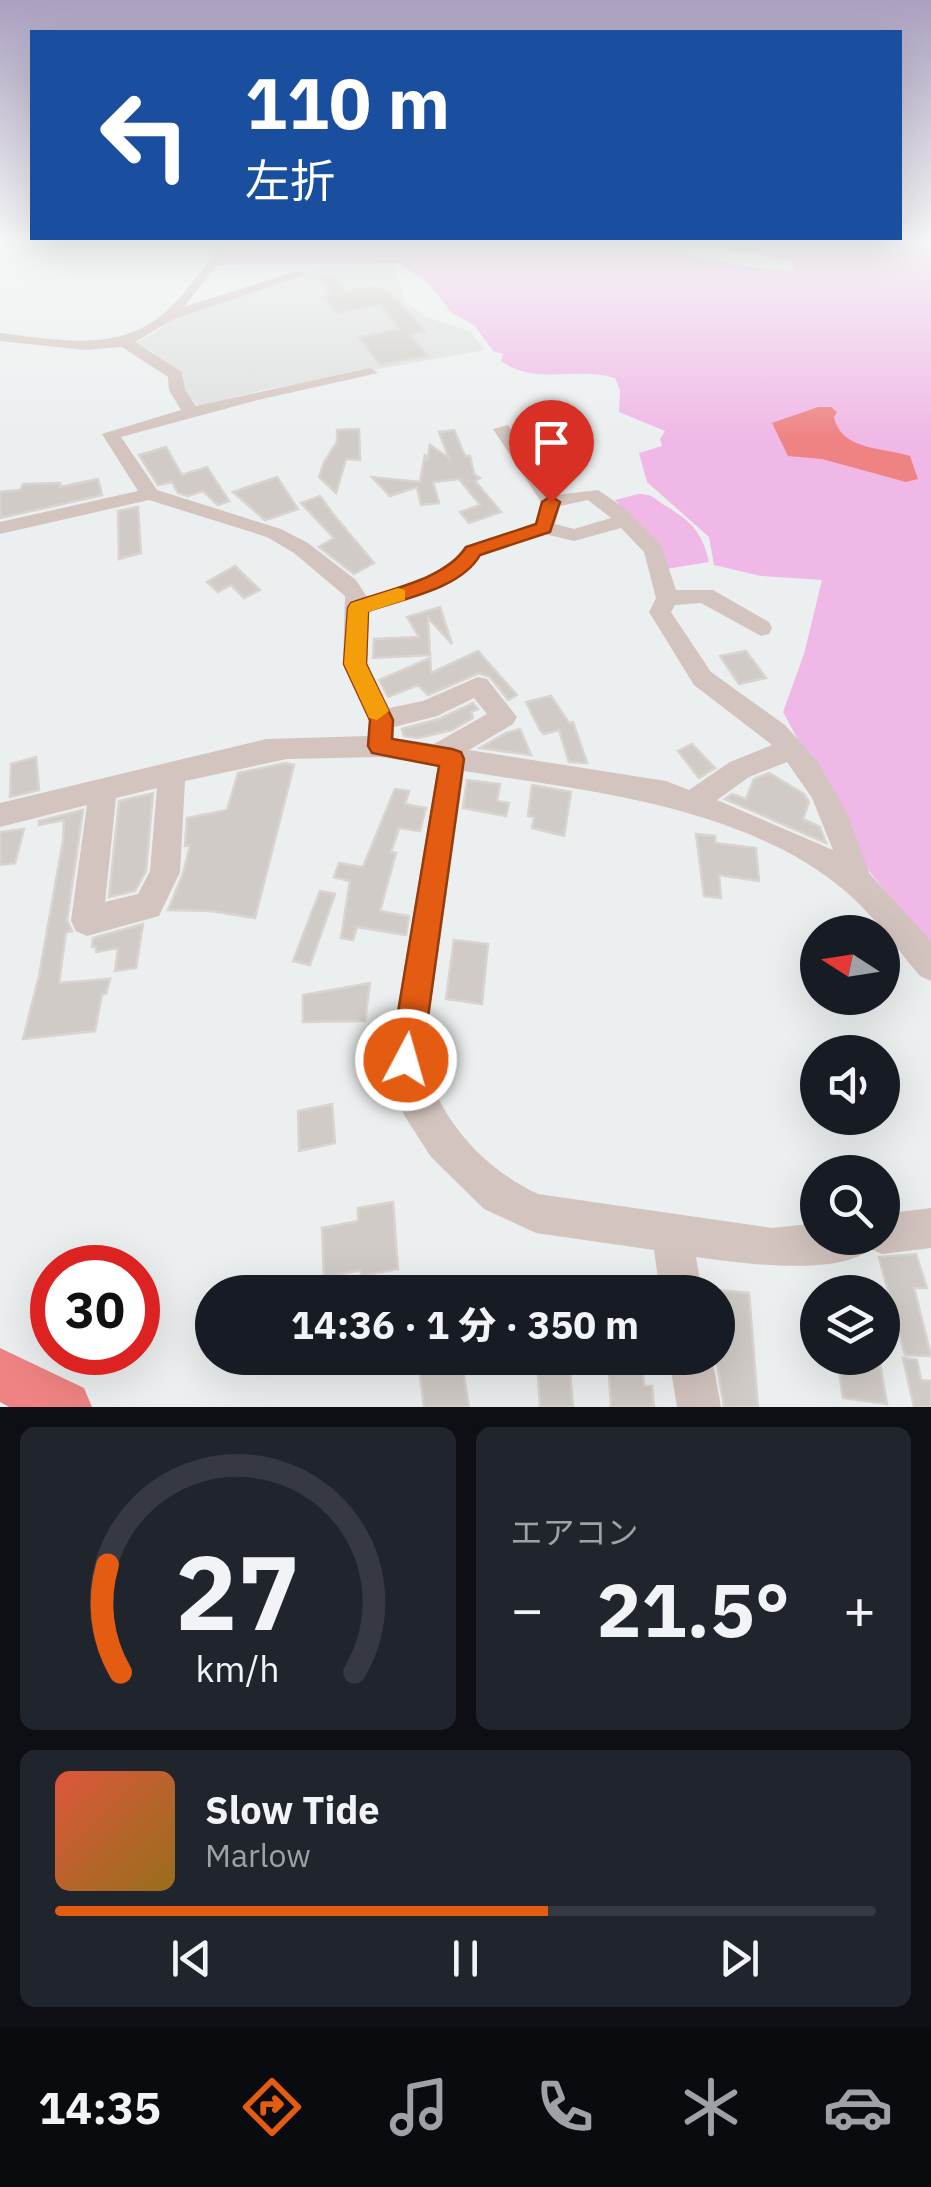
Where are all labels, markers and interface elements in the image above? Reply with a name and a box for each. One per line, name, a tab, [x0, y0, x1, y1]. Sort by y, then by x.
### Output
text: 110 m	[245, 57, 450, 148]
icon: left	[80, 70, 210, 200]
text: 左折	[245, 151, 335, 209]
pin	[509, 400, 594, 503]
icon: arrive	[524, 415, 579, 470]
north arrow	[800, 915, 900, 1015]
map controls	[800, 915, 900, 1375]
position arrow	[354, 1008, 458, 1112]
button: sound	[800, 1035, 900, 1135]
button: search	[800, 1155, 900, 1255]
speed limit sign: 30	[30, 1245, 160, 1375]
button: layers	[800, 1275, 900, 1375]
text: 14:36 · 1 分 · 350 m	[291, 1300, 639, 1349]
text: エアコン	[511, 1511, 639, 1553]
text: 27	[175, 1523, 300, 1659]
text: 21.5°	[596, 1560, 790, 1658]
text: −	[511, 1573, 544, 1644]
text: +	[843, 1573, 876, 1644]
text: km/h	[196, 1645, 280, 1692]
text: Slow Tide	[205, 1785, 380, 1834]
text: Marlow	[205, 1834, 311, 1876]
icon: previous	[164, 1931, 219, 1986]
icon: pause	[438, 1931, 493, 1986]
icon: next	[712, 1931, 767, 1986]
icon: directions	[237, 2072, 307, 2142]
icon: music	[384, 2072, 454, 2142]
icon: phone	[530, 2072, 600, 2142]
icon: climate	[676, 2072, 746, 2142]
icon: car	[823, 2072, 893, 2142]
text: 14:35	[38, 2078, 161, 2136]

